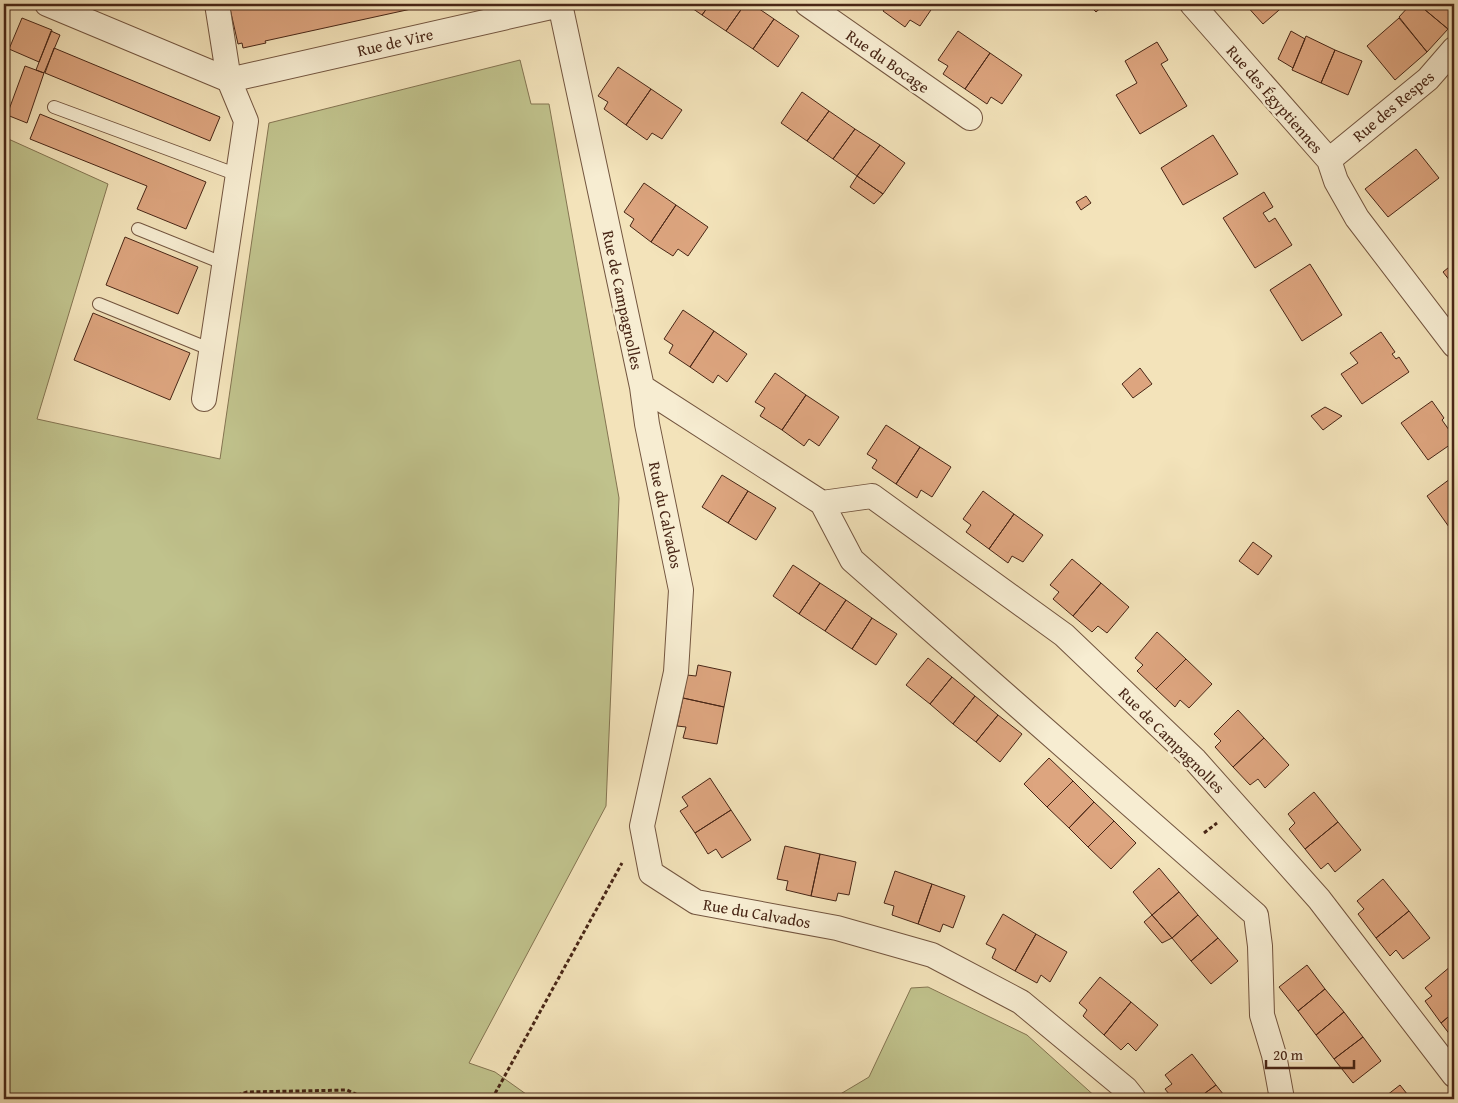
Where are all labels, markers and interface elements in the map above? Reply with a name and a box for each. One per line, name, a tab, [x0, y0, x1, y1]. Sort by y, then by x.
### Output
street label: Rue de Vire	[355, 22, 435, 62]
street label: Rue du Bocage	[841, 23, 935, 99]
street label: Rue des Égyptiennes	[1221, 39, 1329, 159]
street label: Rue des Respes	[1347, 65, 1439, 147]
street label: Rue de Campagnolles	[597, 228, 649, 372]
street label: Rue du Calvados	[643, 459, 689, 571]
street label: Rue de Campagnolles	[1113, 681, 1231, 799]
street label: Rue du Calvados	[701, 892, 813, 934]
scale bar	[1266, 1038, 1353, 1070]
text: 20 m	[1273, 1044, 1304, 1065]

